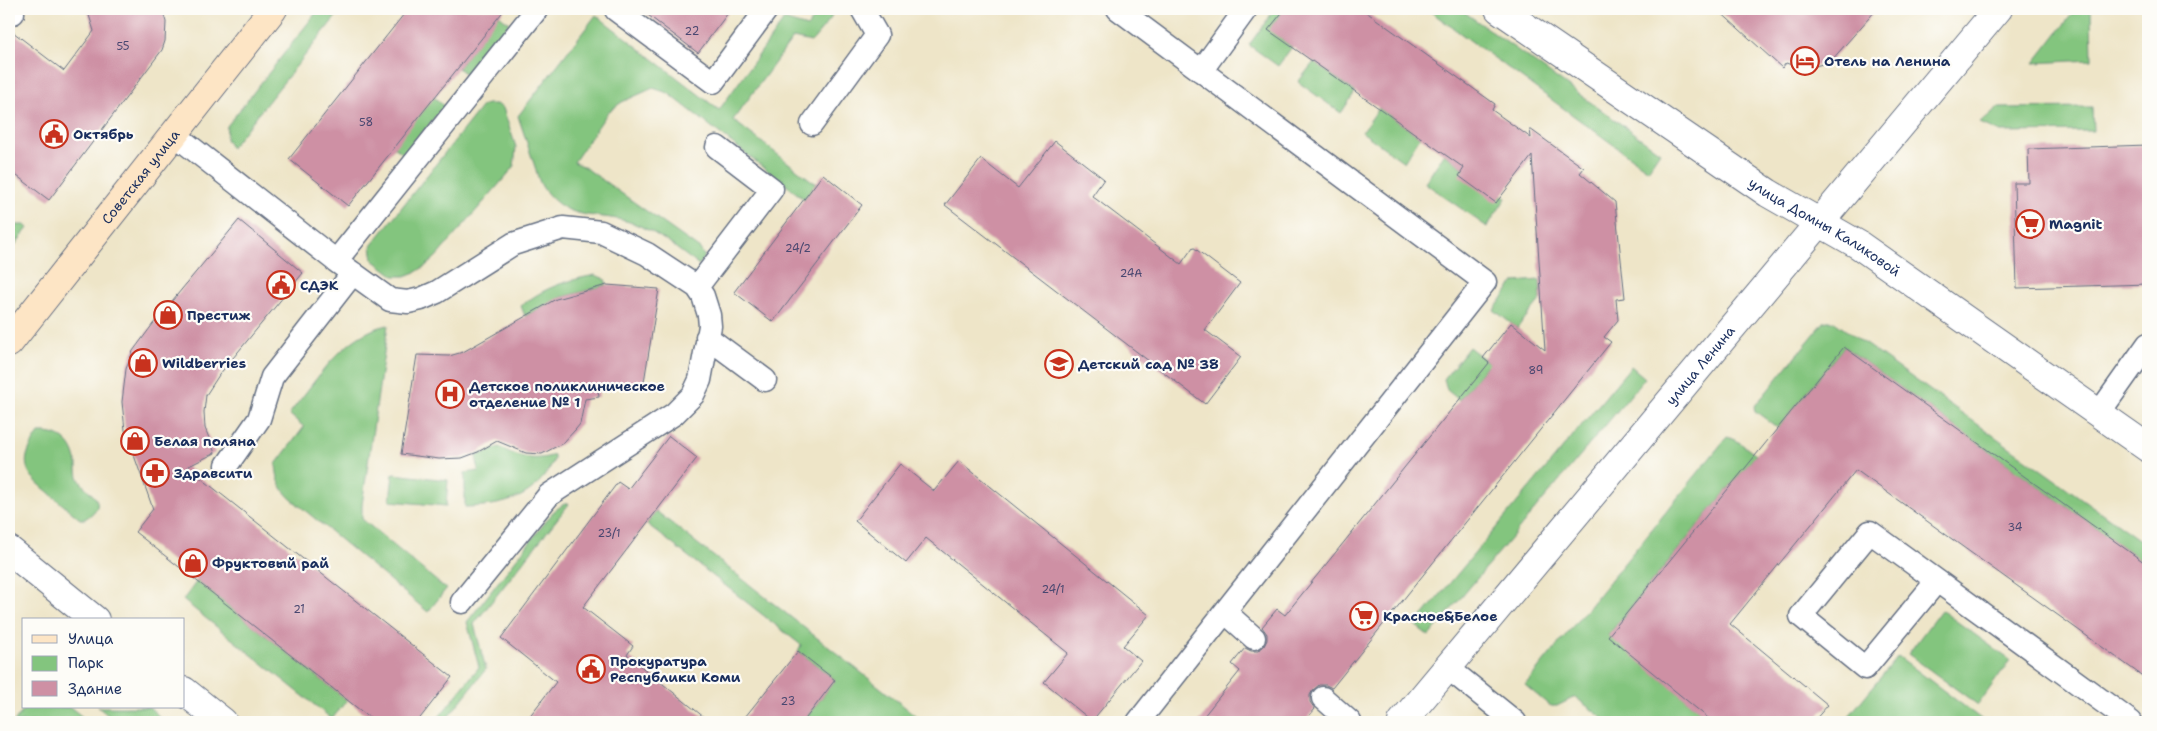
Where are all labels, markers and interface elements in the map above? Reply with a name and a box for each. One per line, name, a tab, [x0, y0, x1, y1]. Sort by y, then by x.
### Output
house number: 22	[685, 24, 699, 39]
house number: 55	[116, 39, 130, 54]
hotel icon: Отель на Ленина	[1790, 46, 1820, 76]
place label: Отель на Ленина	[1824, 52, 1951, 70]
house number: 58	[359, 115, 373, 130]
public building icon: Октябрь	[39, 119, 69, 149]
place label: Октябрь	[73, 125, 134, 143]
street label: Советская улица	[97, 125, 184, 228]
street label: улица Домны Каликовой	[1745, 173, 1904, 280]
supermarket icon: Magnit	[2015, 209, 2045, 239]
place label: Magnit	[2049, 215, 2103, 233]
house number: 24/2	[785, 241, 811, 256]
house number: 24А	[1120, 266, 1142, 281]
public building icon: СДЭК	[266, 270, 296, 300]
place label: СДЭК	[300, 276, 339, 294]
shop icon: Престиж	[153, 300, 183, 330]
place label: Престиж	[187, 306, 251, 324]
street label: улица Ленина	[1662, 322, 1739, 409]
shop icon: Wildberries	[128, 348, 158, 378]
school or university icon: Детский сад № 38	[1044, 349, 1074, 379]
place label: Wildberries	[162, 354, 246, 372]
place label: Детский сад № 38	[1078, 355, 1219, 373]
house number: 89	[1529, 363, 1543, 378]
place label: Детское поликлиническое отделение № 1	[469, 377, 665, 411]
hospital icon: Детское поликлиническое отделение № 1	[435, 379, 465, 409]
shop icon: Белая поляна	[120, 426, 150, 456]
place label: Белая поляна	[154, 432, 256, 450]
pharmacy icon: Здравсити	[140, 458, 170, 488]
place label: Здравсити	[174, 464, 253, 482]
house number: 34	[2008, 520, 2023, 535]
house number: 23/1	[597, 526, 621, 541]
shop icon: Фруктовый рай	[178, 548, 208, 578]
place label: Фруктовый рай	[212, 554, 329, 572]
house number: 24/1	[1042, 582, 1065, 597]
supermarket icon: Красное&Белое	[1349, 601, 1379, 631]
house number: 21	[293, 602, 305, 617]
place label: Красное&Белое	[1383, 607, 1498, 625]
legend	[22, 618, 185, 708]
text: Улица	[68, 629, 114, 649]
place label: Прокуратура Республики Коми	[610, 652, 741, 686]
text: Парк	[68, 653, 104, 673]
public building icon: Прокуратура Республики Коми	[576, 654, 606, 684]
text: Здание	[68, 679, 122, 699]
house number: 23	[781, 694, 795, 709]

